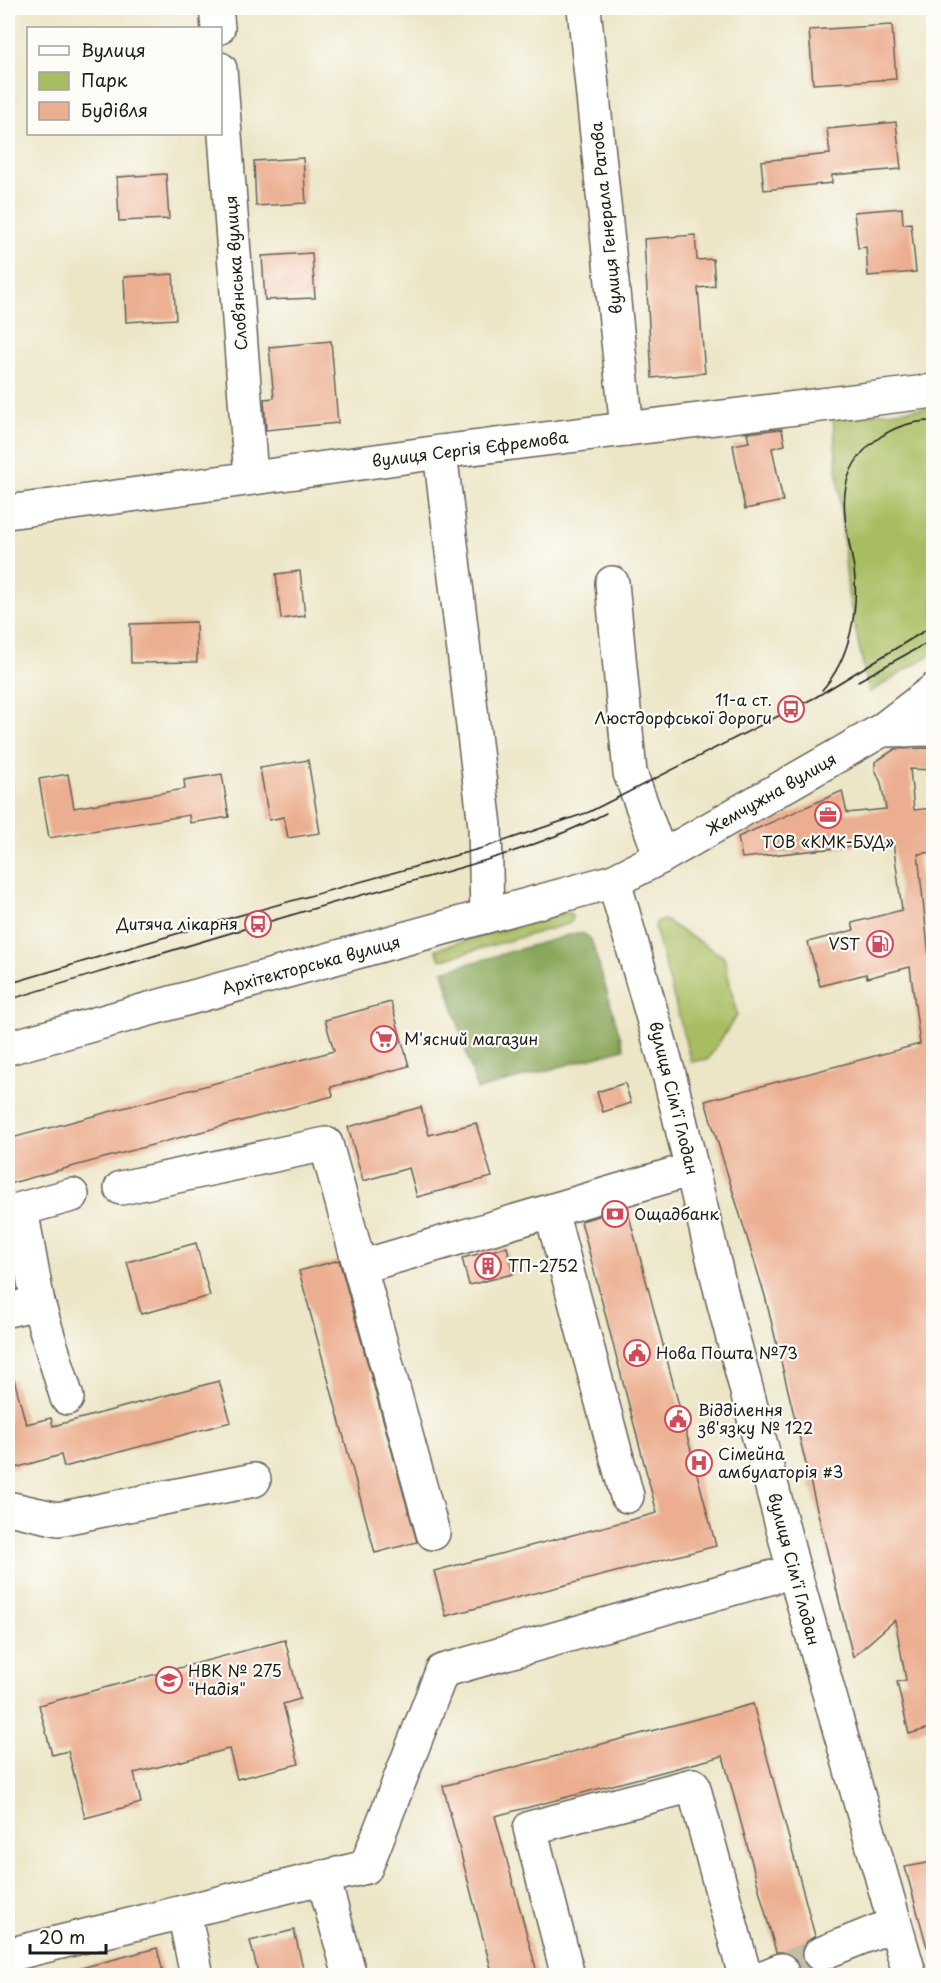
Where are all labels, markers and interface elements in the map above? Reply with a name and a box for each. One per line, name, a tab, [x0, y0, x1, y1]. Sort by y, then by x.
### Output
legend	[27, 27, 222, 135]
text: Вулиця	[81, 36, 146, 63]
text: Парк	[81, 66, 128, 93]
text: Будівля	[81, 96, 148, 123]
street label: вулиця Генерала Ратова	[583, 121, 627, 315]
street label: Словʼянська вулиця	[218, 195, 252, 351]
street label: вулиця Сергія Єфремова	[371, 424, 569, 472]
place label: 11-а ст. Люстдорфської дороги	[594, 687, 772, 729]
bus stop icon: 11-а ст. Люстдорфської дороги	[776, 694, 806, 724]
street label: Жемчужна вулиця	[701, 746, 840, 840]
office icon: ТОВ «КМК-БУД»	[813, 800, 843, 830]
place label: ТОВ «КМК-БУД»	[762, 829, 894, 853]
bus stop icon: Дитяча лікарня	[243, 909, 273, 939]
place label: Дитяча лікарня	[116, 911, 238, 935]
street label: Архітекторська вулиця	[219, 929, 403, 999]
fuel station icon: VST	[865, 929, 895, 959]
place label: VST	[829, 931, 860, 955]
street label: вулиця Сім'ї Глодан	[644, 1019, 706, 1177]
supermarket icon: М'ясний магазин	[369, 1024, 399, 1054]
place label: М'ясний магазин	[404, 1026, 538, 1050]
bank icon: Ощадбанк	[600, 1199, 630, 1229]
place label: Ощадбанк	[634, 1201, 720, 1225]
building icon: ТП-2752	[473, 1251, 503, 1281]
place label: ТП-2752	[508, 1253, 578, 1277]
public building icon: Нова Пошта №73	[622, 1338, 652, 1368]
place label: Нова Пошта №73	[656, 1340, 798, 1364]
place label: Відділення зв'язку № 122	[697, 1397, 813, 1439]
public building icon: Відділення зв'язку № 122	[663, 1404, 693, 1434]
place label: Сімейна амбулаторія #3	[718, 1441, 843, 1483]
hospital icon: Сімейна амбулаторія #3	[684, 1448, 714, 1478]
street label: вулиця Сім'ї Глодан	[763, 1490, 827, 1648]
place label: НВК № 275 "Надія"	[188, 1658, 282, 1700]
school or university icon: НВК № 275 "Надія"	[154, 1665, 184, 1695]
scale bar	[30, 1917, 106, 1955]
text: 20 m	[39, 1923, 85, 1950]

